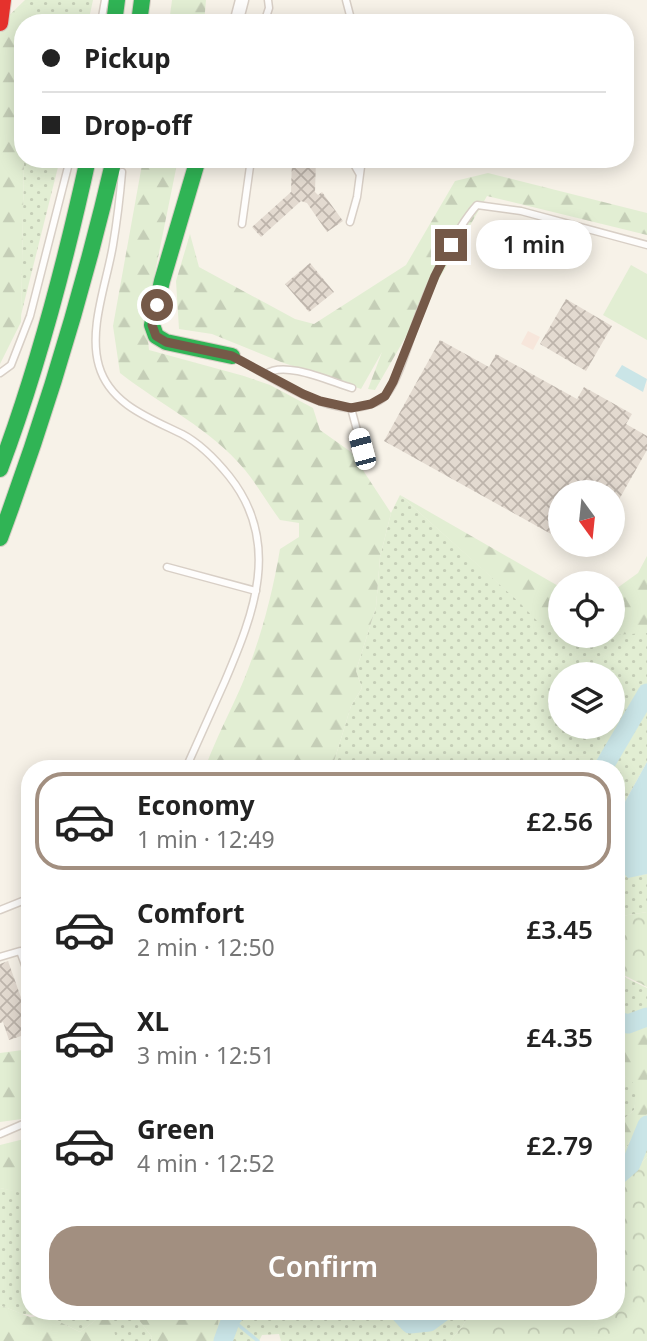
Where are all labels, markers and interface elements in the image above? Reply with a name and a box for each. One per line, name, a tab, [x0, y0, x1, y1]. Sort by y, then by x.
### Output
text: Pickup	[84, 40, 171, 76]
text: Drop-off	[84, 107, 191, 143]
callout: 1 min	[476, 220, 591, 270]
text: 1 min	[503, 228, 565, 260]
route end	[435, 229, 467, 261]
route start	[141, 289, 173, 321]
car	[347, 426, 378, 472]
north arrow	[548, 480, 625, 556]
map controls	[548, 480, 625, 739]
button: locate	[548, 571, 625, 648]
button: layers	[548, 662, 625, 739]
text: Economy	[137, 787, 255, 823]
icon: car	[53, 790, 116, 853]
text: £2.56	[526, 803, 593, 839]
text: 1 min · 12:49	[137, 823, 275, 855]
text: Comfort	[137, 895, 245, 931]
icon: car	[53, 898, 116, 961]
text: £3.45	[526, 911, 593, 947]
text: 2 min · 12:50	[137, 931, 275, 963]
text: XL	[137, 1003, 169, 1039]
icon: car	[53, 1006, 116, 1069]
text: £4.35	[526, 1019, 593, 1055]
text: 3 min · 12:51	[137, 1039, 275, 1071]
text: Green	[137, 1111, 215, 1147]
icon: car	[53, 1114, 116, 1177]
text: £2.79	[526, 1127, 593, 1163]
text: 4 min · 12:52	[137, 1147, 275, 1179]
button: Confirm	[49, 1226, 597, 1306]

